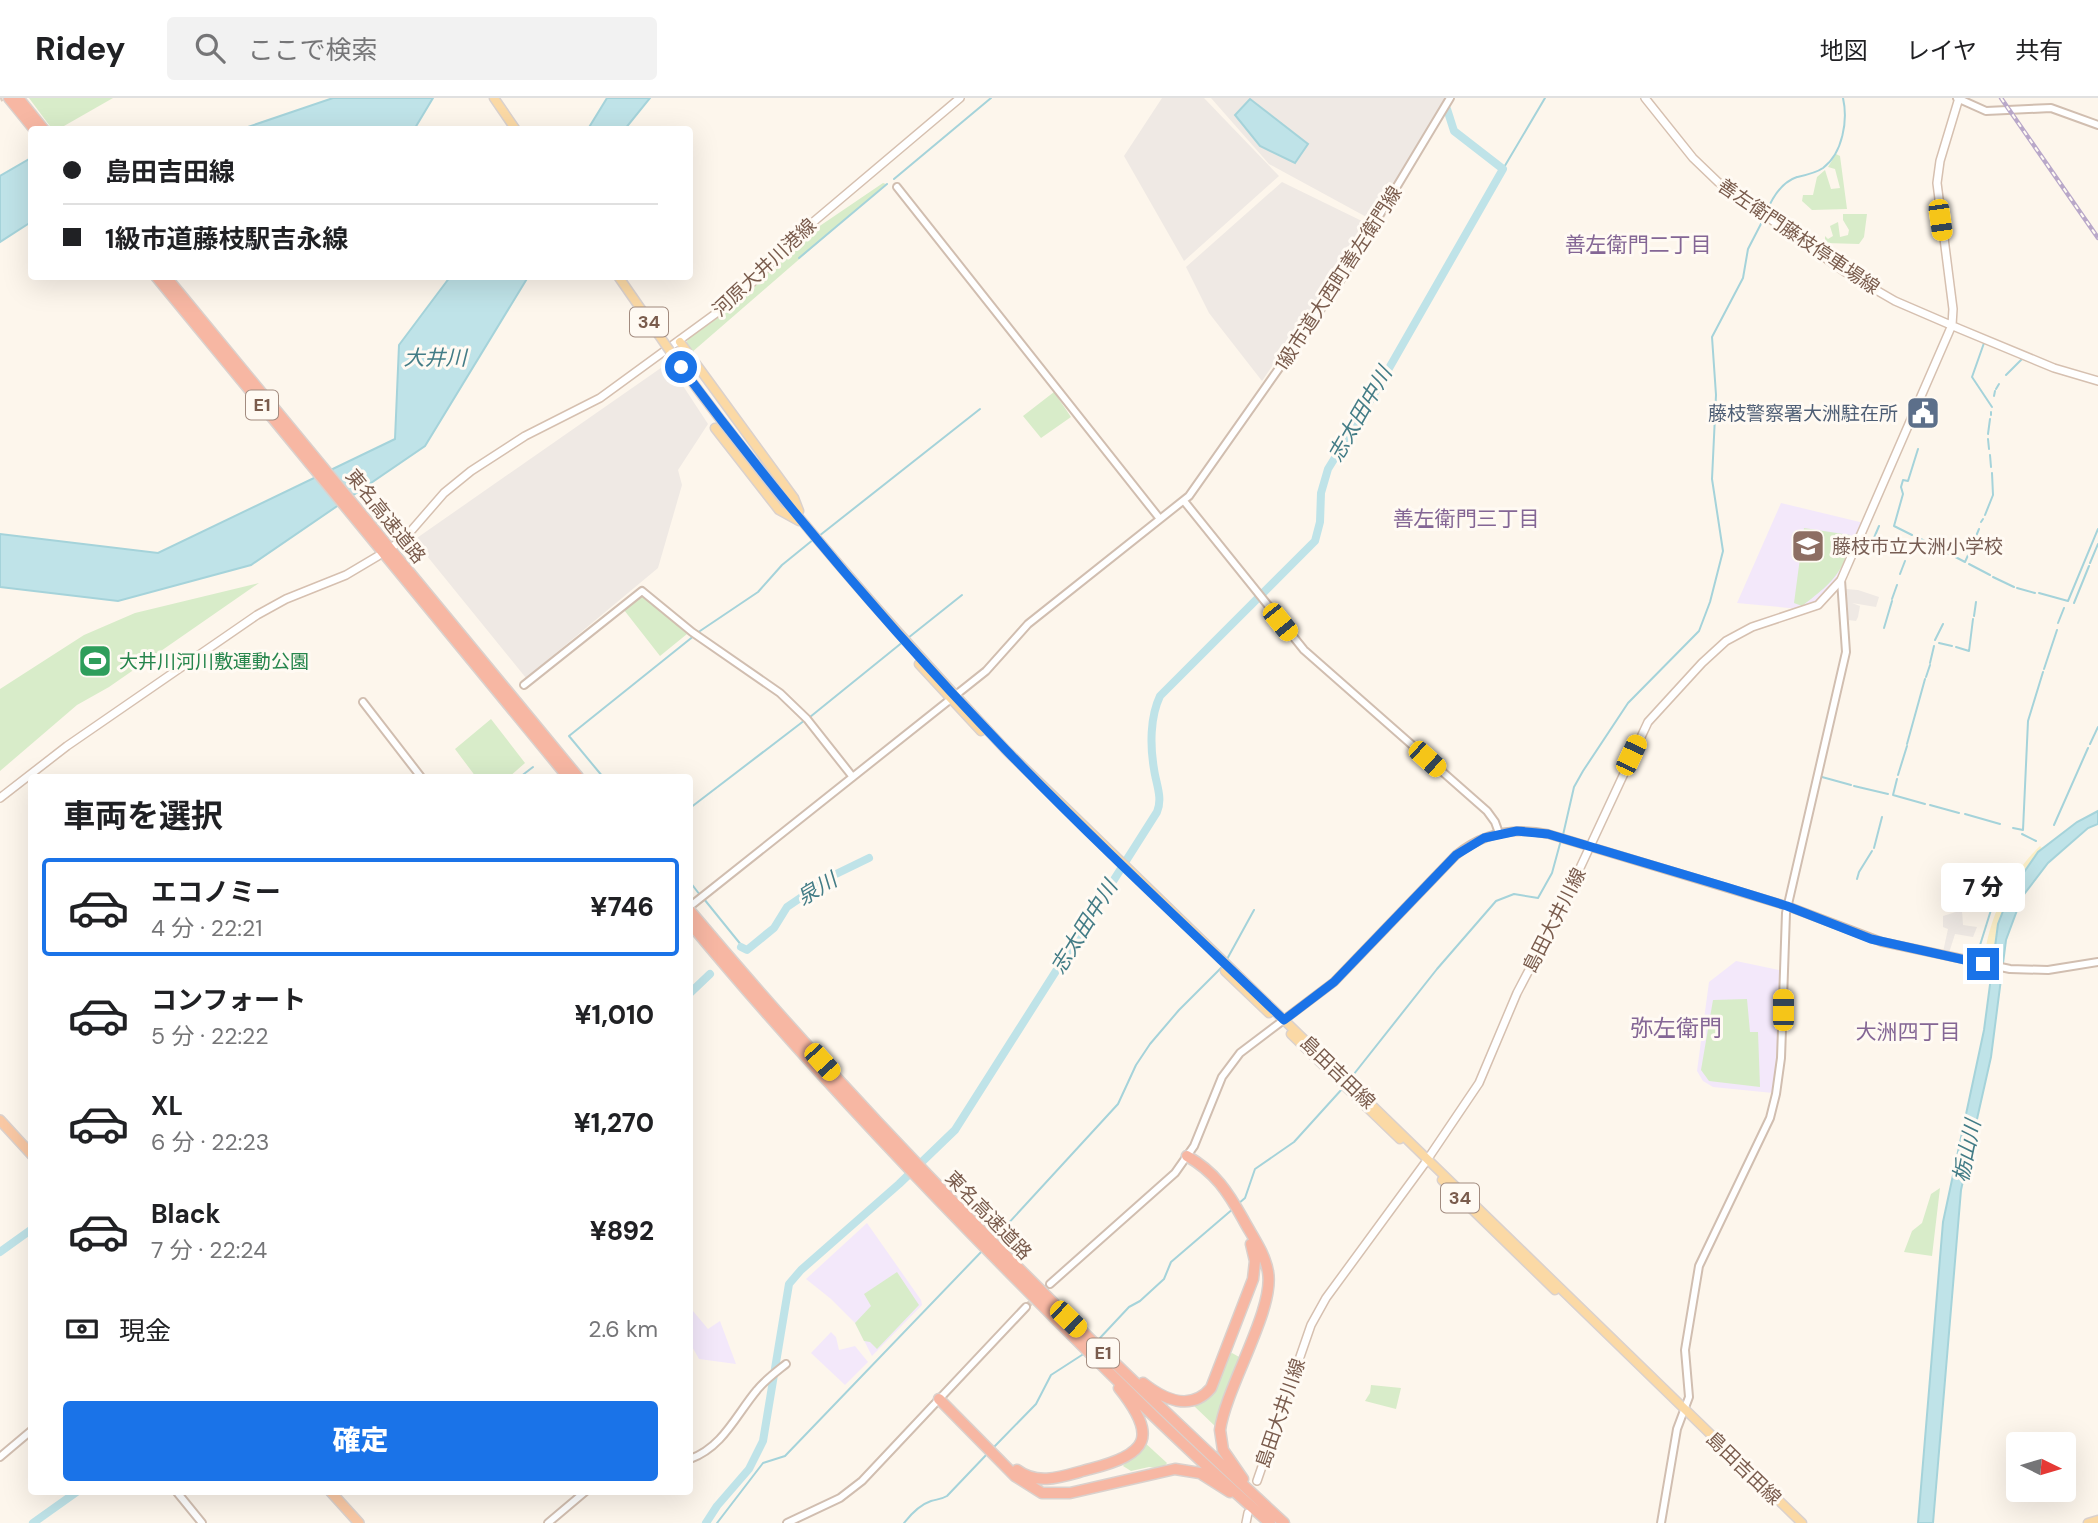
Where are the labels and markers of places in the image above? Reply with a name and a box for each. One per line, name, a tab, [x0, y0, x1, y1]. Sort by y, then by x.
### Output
public building icon: 藤枝警察署大洲駐在所	[1904, 394, 1942, 432]
place label: 藤枝警察署大洲駐在所	[1708, 401, 1898, 426]
school or university icon: 藤枝市立大洲小学校	[1789, 527, 1827, 565]
place label: 藤枝市立大洲小学校	[1832, 534, 2003, 559]
sports icon: 大井川河川敷運動公園	[76, 642, 114, 680]
place label: 大井川河川敷運動公園	[119, 649, 309, 674]

